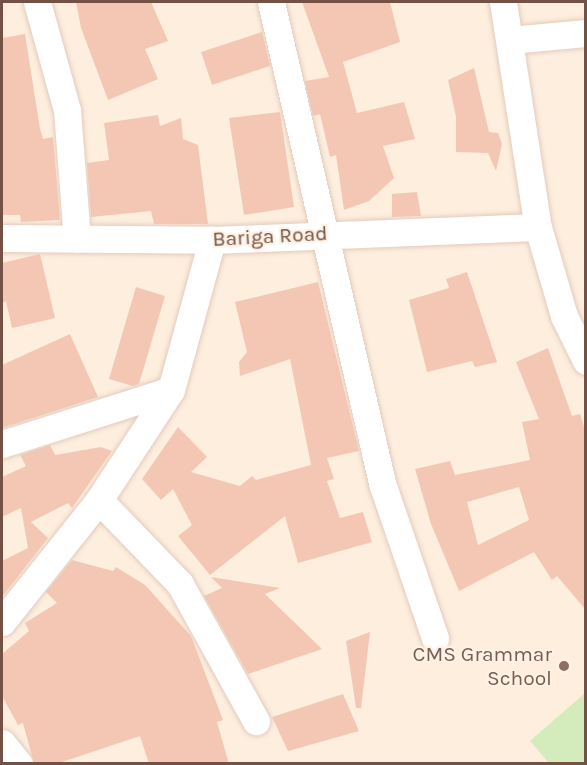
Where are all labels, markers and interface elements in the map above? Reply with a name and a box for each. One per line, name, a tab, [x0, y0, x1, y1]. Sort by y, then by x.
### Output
street label: Bariga Road	[212, 220, 328, 252]
place label: CMS Grammar School	[413, 641, 552, 691]
marker: CMS Grammar School	[557, 659, 571, 673]

